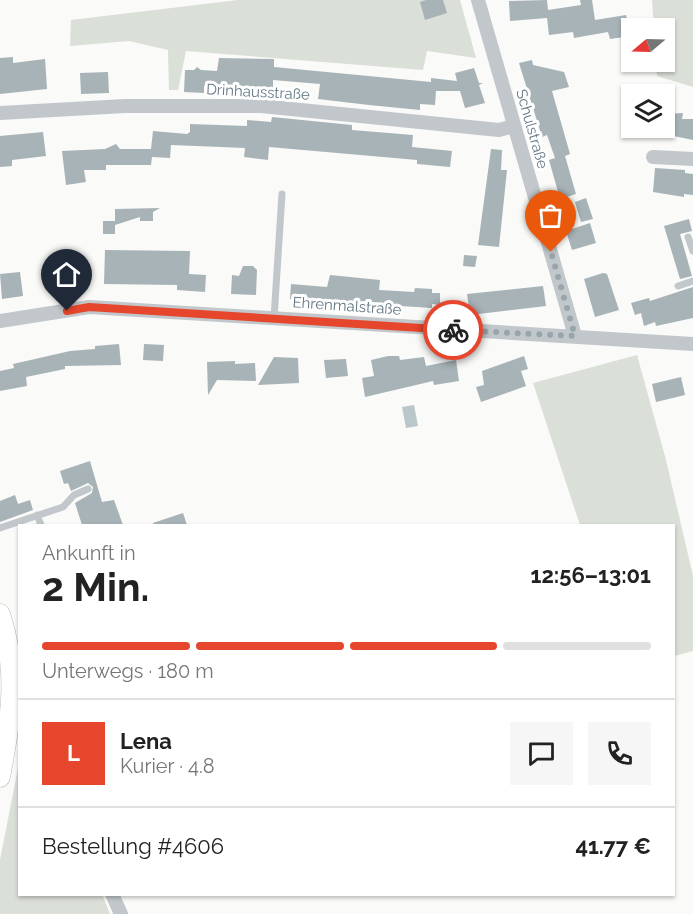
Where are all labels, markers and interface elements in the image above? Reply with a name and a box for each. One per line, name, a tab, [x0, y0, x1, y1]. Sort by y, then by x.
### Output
north arrow	[621, 18, 675, 72]
map controls	[621, 18, 675, 138]
street label: Drinhausstraße	[206, 80, 311, 104]
button: layers	[621, 84, 675, 138]
street label: Schulstraße	[512, 87, 552, 171]
pin	[525, 190, 576, 252]
icon: bag	[534, 199, 567, 232]
pin	[41, 249, 92, 311]
icon: home	[50, 258, 83, 291]
street label: Ehrenmalstraße	[292, 293, 402, 319]
courier	[423, 300, 483, 360]
icon: bike	[437, 314, 470, 347]
text: Ankunft in	[42, 541, 136, 565]
text: 12:56–13:01	[531, 562, 651, 588]
text: 2 Min.	[42, 564, 149, 610]
text: Unterwegs · 180 m	[42, 659, 214, 683]
button: chat	[510, 722, 573, 785]
button: phone	[588, 722, 651, 785]
text: Lena	[120, 728, 172, 754]
text: L	[67, 740, 80, 766]
text: Kurier · 4.8	[120, 754, 215, 778]
text: Bestellung #4606	[42, 833, 224, 859]
text: 41.77 €	[575, 833, 651, 859]

